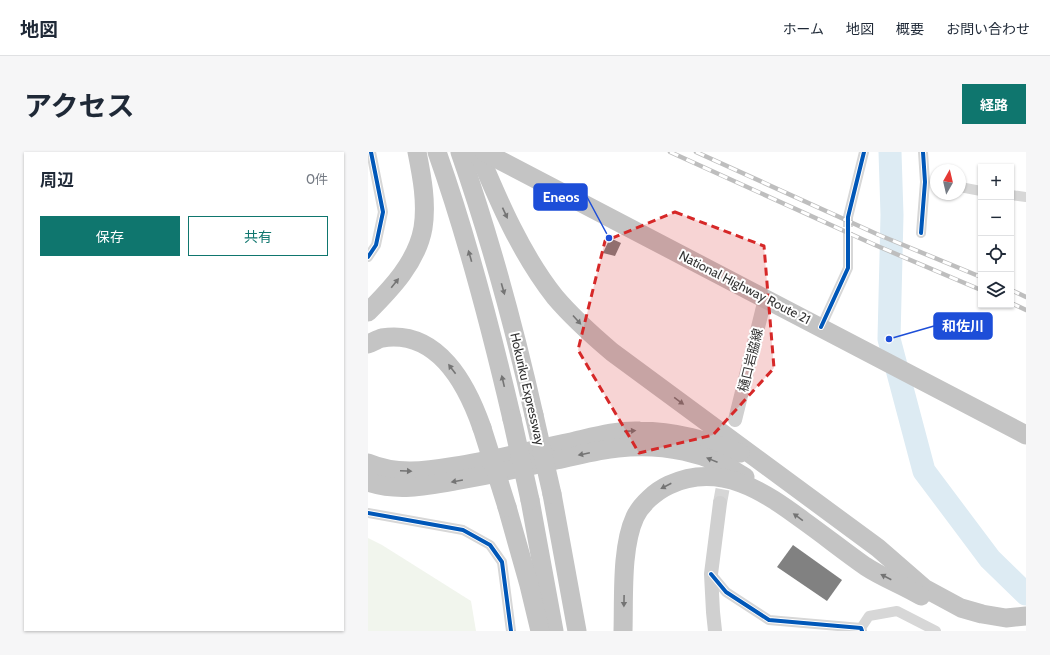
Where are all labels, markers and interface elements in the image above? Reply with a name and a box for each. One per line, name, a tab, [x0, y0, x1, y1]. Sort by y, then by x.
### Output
text: 地図	[20, 18, 58, 41]
text: ホーム	[782, 20, 824, 38]
text: 地図	[846, 20, 874, 38]
text: 概要	[896, 20, 924, 38]
text: お問い合わせ	[946, 20, 1030, 38]
button: 経路	[962, 84, 1026, 124]
text: アクセス	[24, 89, 135, 123]
north arrow	[930, 164, 966, 200]
map controls	[978, 164, 1014, 308]
button: +	[978, 164, 1014, 200]
text: 周辺	[40, 170, 74, 190]
text: 0件	[306, 171, 328, 187]
callout: Eneos	[534, 184, 587, 210]
text: Eneos	[543, 188, 579, 206]
button: −	[978, 200, 1014, 236]
one-way arrow	[502, 207, 508, 218]
button: 保存	[40, 216, 180, 256]
button: 共有	[188, 216, 328, 256]
button: locate	[978, 236, 1014, 272]
street label: National Highway Route 21	[677, 247, 813, 327]
one-way arrow	[467, 249, 473, 261]
button: layers	[978, 272, 1014, 308]
one-way arrow	[390, 278, 399, 289]
one-way arrow	[500, 284, 506, 296]
callout: 和佐川	[934, 313, 992, 339]
one-way arrow	[572, 315, 581, 326]
text: 和佐川	[942, 317, 984, 335]
street label: 樋口岩脇線	[734, 327, 766, 393]
street label: Hokuriku Expressway	[507, 331, 549, 447]
one-way arrow	[448, 363, 456, 374]
one-way arrow	[500, 375, 506, 387]
one-way arrow	[673, 396, 684, 405]
one-way arrow	[624, 428, 636, 435]
one-way arrow	[578, 452, 591, 458]
one-way arrow	[706, 456, 718, 462]
one-way arrow	[400, 468, 413, 474]
one-way arrow	[451, 478, 463, 484]
one-way arrow	[660, 483, 672, 489]
one-way arrow	[793, 513, 803, 521]
one-way arrow	[880, 574, 892, 580]
one-way arrow	[620, 595, 627, 607]

